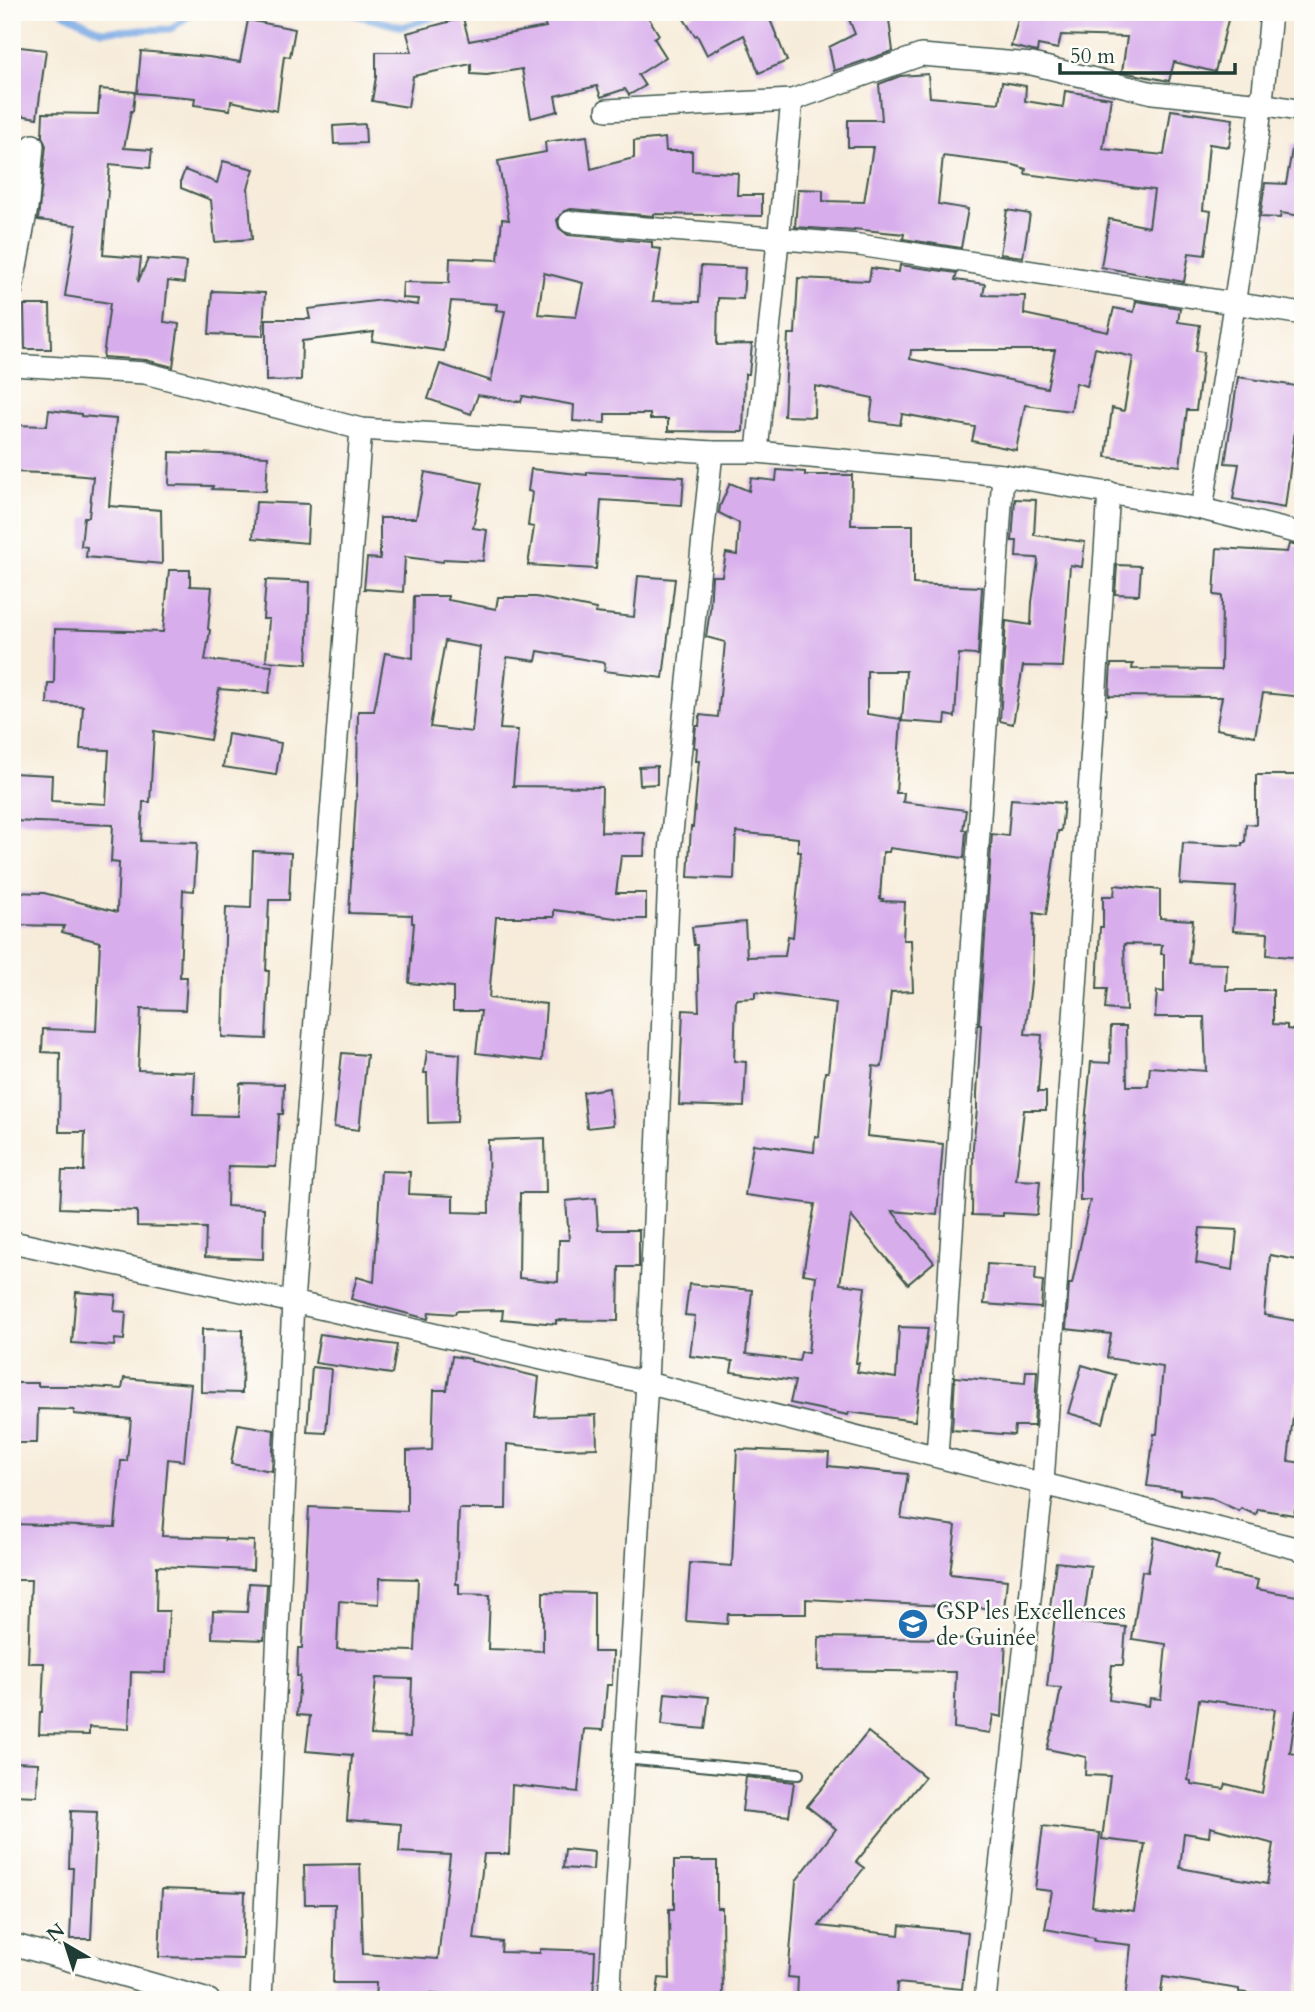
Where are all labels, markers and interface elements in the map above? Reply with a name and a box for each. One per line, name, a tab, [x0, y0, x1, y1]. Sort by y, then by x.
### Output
scale bar	[1060, 32, 1234, 76]
text: 50 m	[1070, 42, 1115, 71]
place label: GSP les Excellences de Guinée	[936, 1596, 1126, 1653]
school or university icon: GSP les Excellences de Guinée	[896, 1607, 930, 1641]
north arrow	[32, 1910, 102, 1980]
text: N	[41, 1917, 71, 1948]

